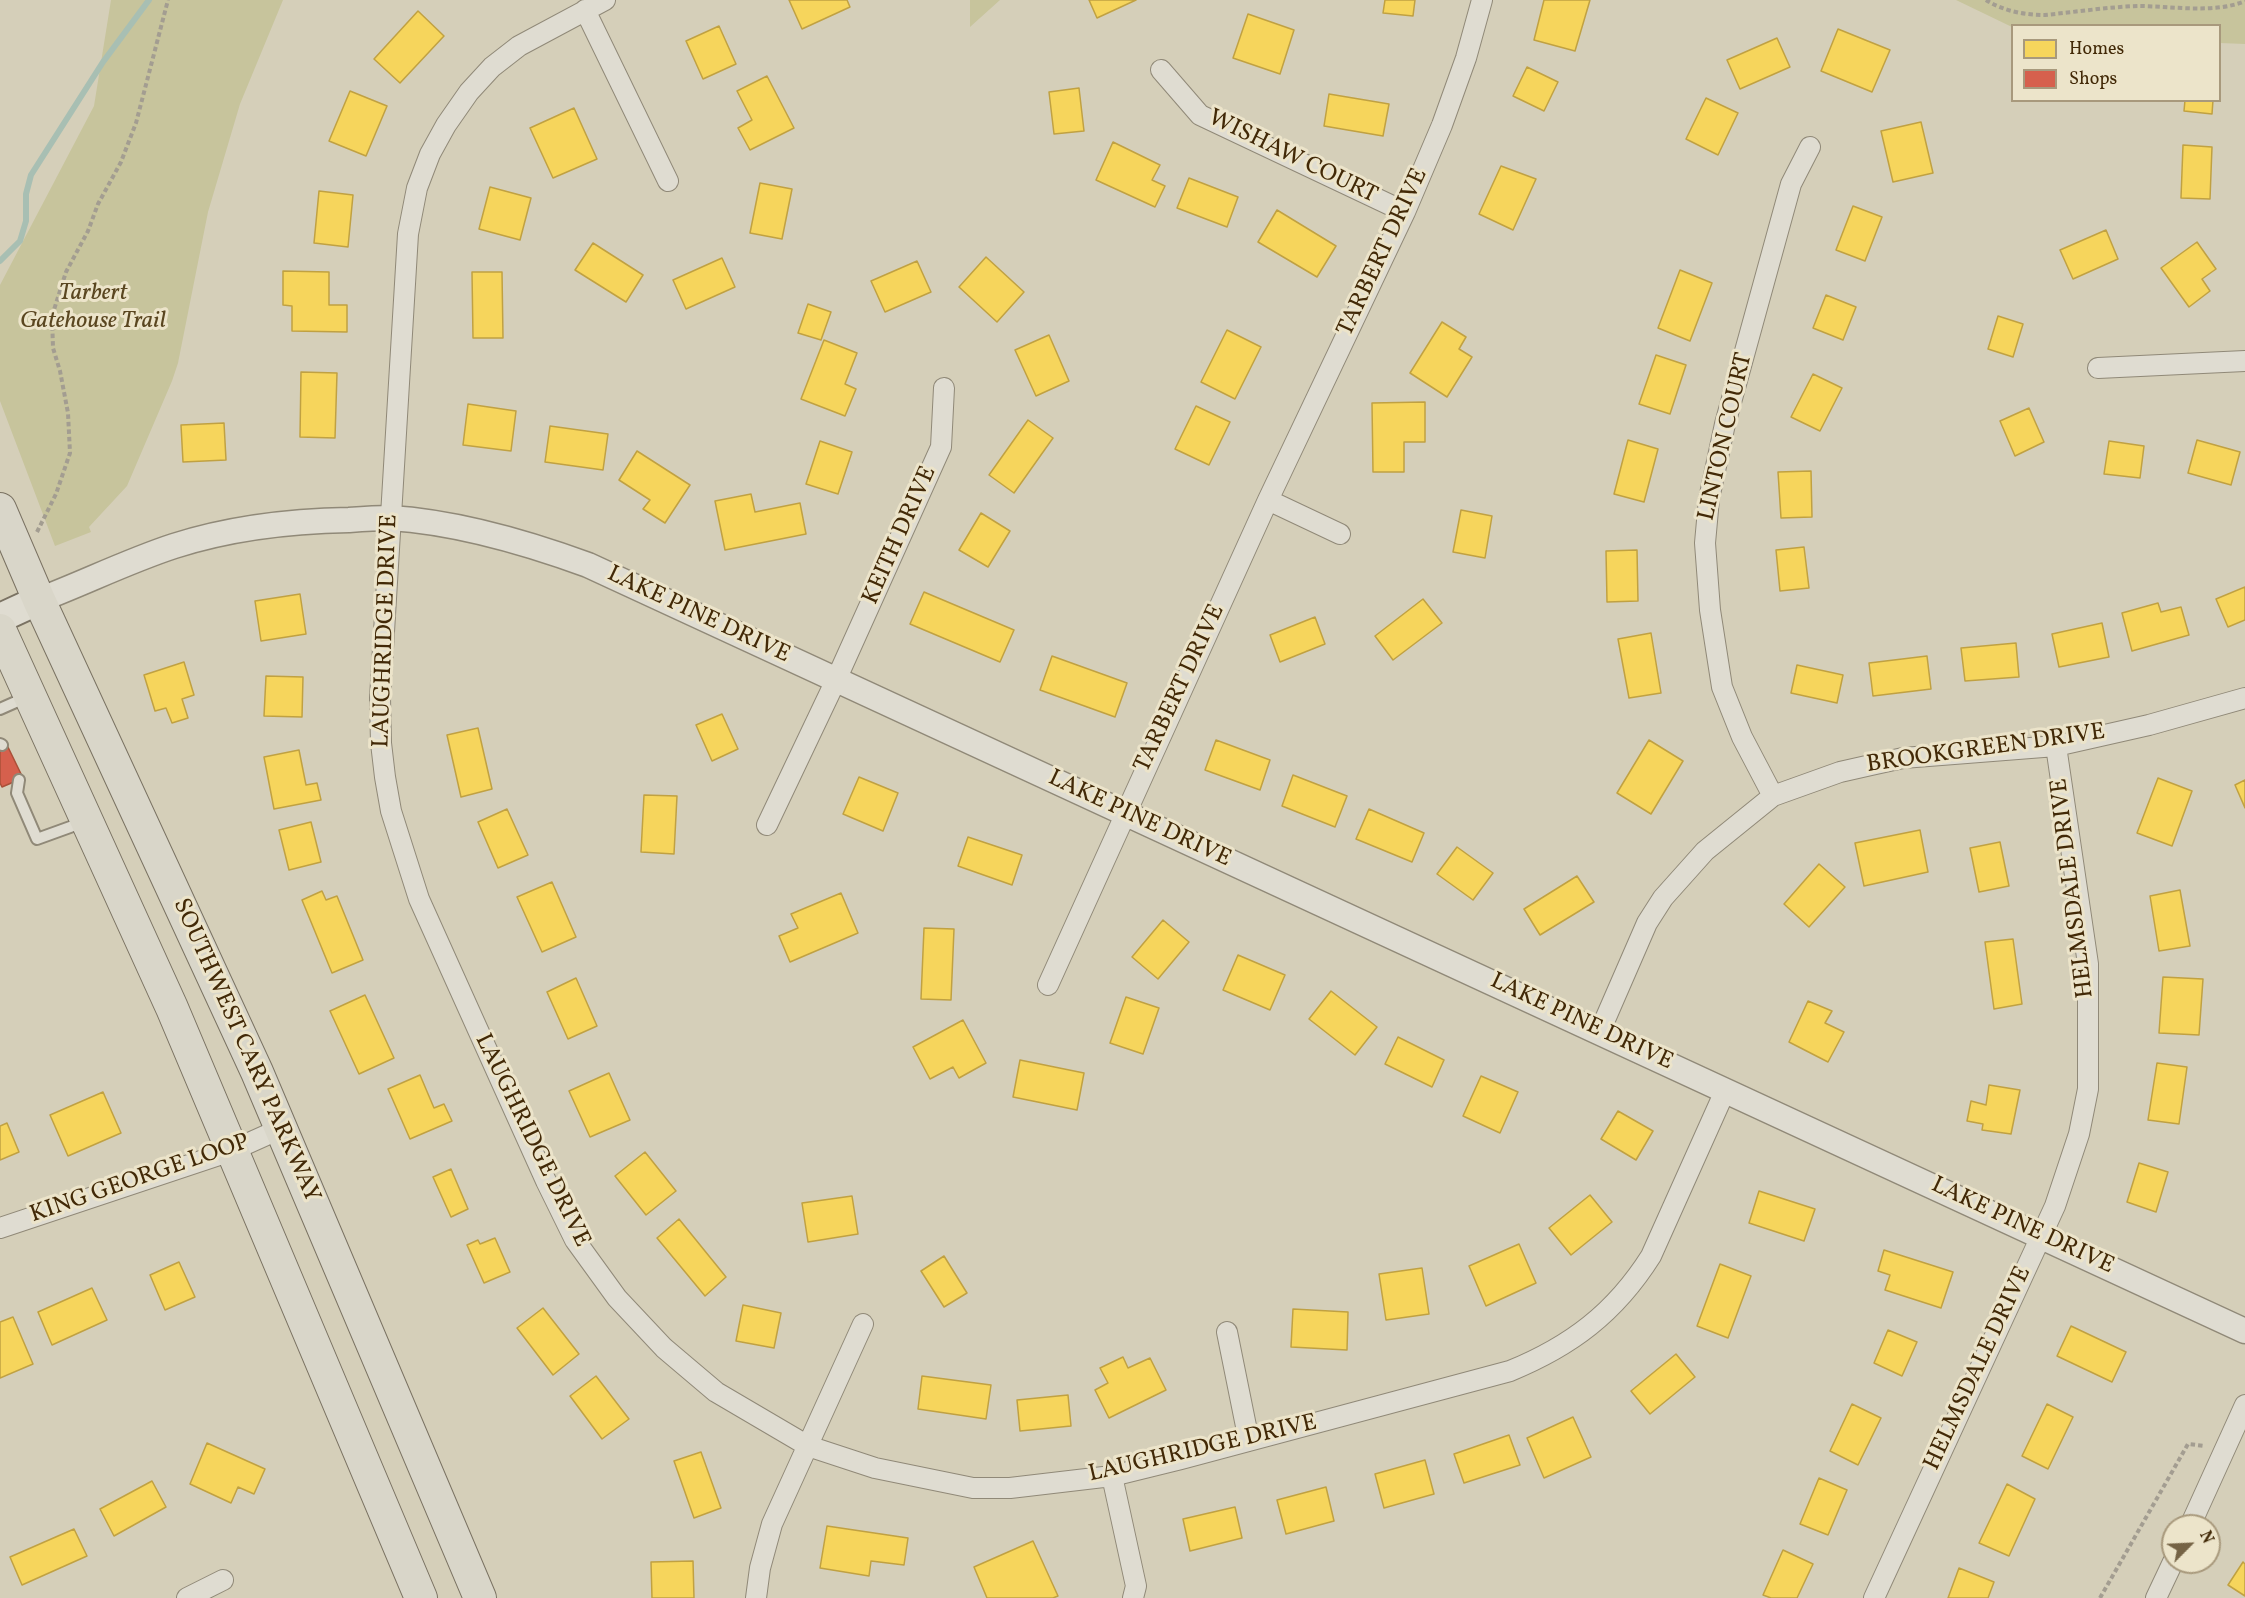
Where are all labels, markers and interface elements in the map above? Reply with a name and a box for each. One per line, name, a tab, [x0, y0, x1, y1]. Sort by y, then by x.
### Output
legend	[2011, 24, 2221, 102]
text: Homes	[2069, 37, 2124, 62]
text: Shops	[2069, 67, 2117, 92]
street label: WISHAW COURT	[1203, 105, 1381, 211]
street label: TARBERT DRIVE	[1333, 164, 1435, 342]
park label: Tarbert Gatehouse Trail	[20, 281, 166, 337]
street label: LINTON COURT	[1694, 350, 1760, 524]
street label: KEITH DRIVE	[858, 462, 944, 610]
street label: LAUGHRIDGE DRIVE	[369, 514, 405, 748]
street label: LAKE PINE DRIVE	[602, 561, 794, 671]
street label: TARBERT DRIVE	[1130, 600, 1232, 778]
street label: BROOKGREEN DRIVE	[1865, 719, 2107, 781]
street label: LAKE PINE DRIVE	[1043, 765, 1235, 875]
street label: HELMSDALE DRIVE	[2046, 776, 2102, 1000]
street label: SOUTHWEST CARY PARKWAY	[165, 895, 325, 1207]
street label: LAKE PINE DRIVE	[1485, 968, 1677, 1078]
street label: LAUGHRIDGE DRIVE	[467, 1030, 595, 1252]
street label: KING GEORGE LOOP	[27, 1129, 253, 1231]
street label: LAKE PINE DRIVE	[1926, 1172, 2118, 1282]
street label: HELMSDALE DRIVE	[1919, 1263, 2039, 1475]
street label: LAUGHRIDGE DRIVE	[1086, 1410, 1320, 1490]
north arrow	[2161, 1514, 2221, 1574]
text: N	[2193, 1528, 2218, 1547]

